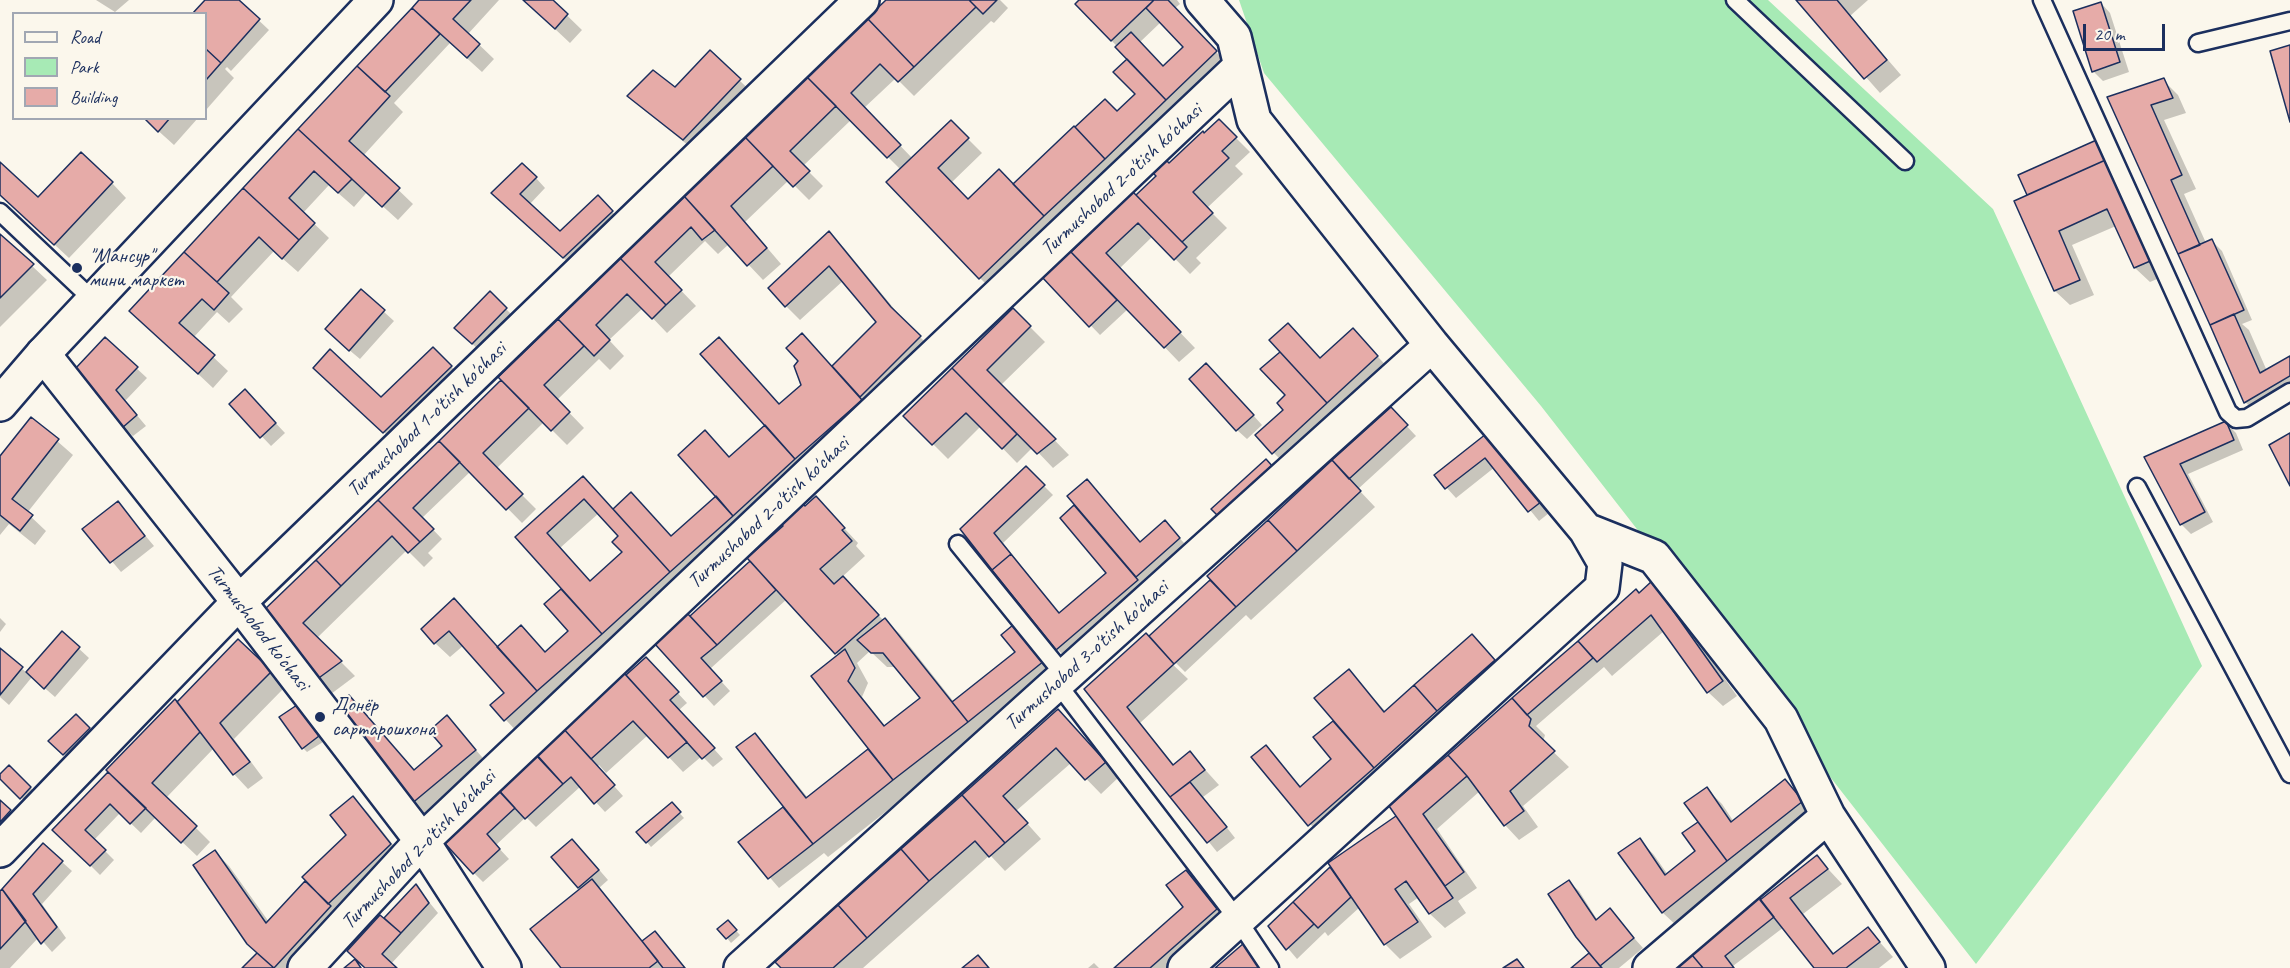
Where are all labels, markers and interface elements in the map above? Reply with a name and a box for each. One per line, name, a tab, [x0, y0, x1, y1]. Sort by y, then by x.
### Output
legend	[12, 12, 207, 120]
scale bar	[2086, 12, 2168, 50]
text: 20 m	[2094, 23, 2125, 45]
text: Road	[70, 26, 100, 48]
text: Park	[70, 56, 99, 78]
text: Building	[70, 86, 117, 108]
street label: Turmushobod 2-o'tish ko'chasi	[1036, 99, 1208, 261]
place label: "Мансур" мини маркет	[89, 243, 183, 293]
marker: "Мансур" мини маркет	[70, 261, 84, 275]
street label: Turmushobod 1-o'tish ko'chasi	[342, 337, 512, 503]
street label: Turmushobod 2-o'tish ko'chasi	[683, 432, 855, 594]
street label: Turmushobod ko'chasi	[201, 560, 315, 696]
street label: Turmushobod 3-o'tish ko'chasi	[1000, 576, 1174, 736]
place label: Донёр сартарошхона	[332, 692, 435, 742]
marker: Донёр сартарошхона	[313, 710, 327, 724]
street label: Turmushobod 2-o'tish ko'chasi	[336, 765, 502, 935]

